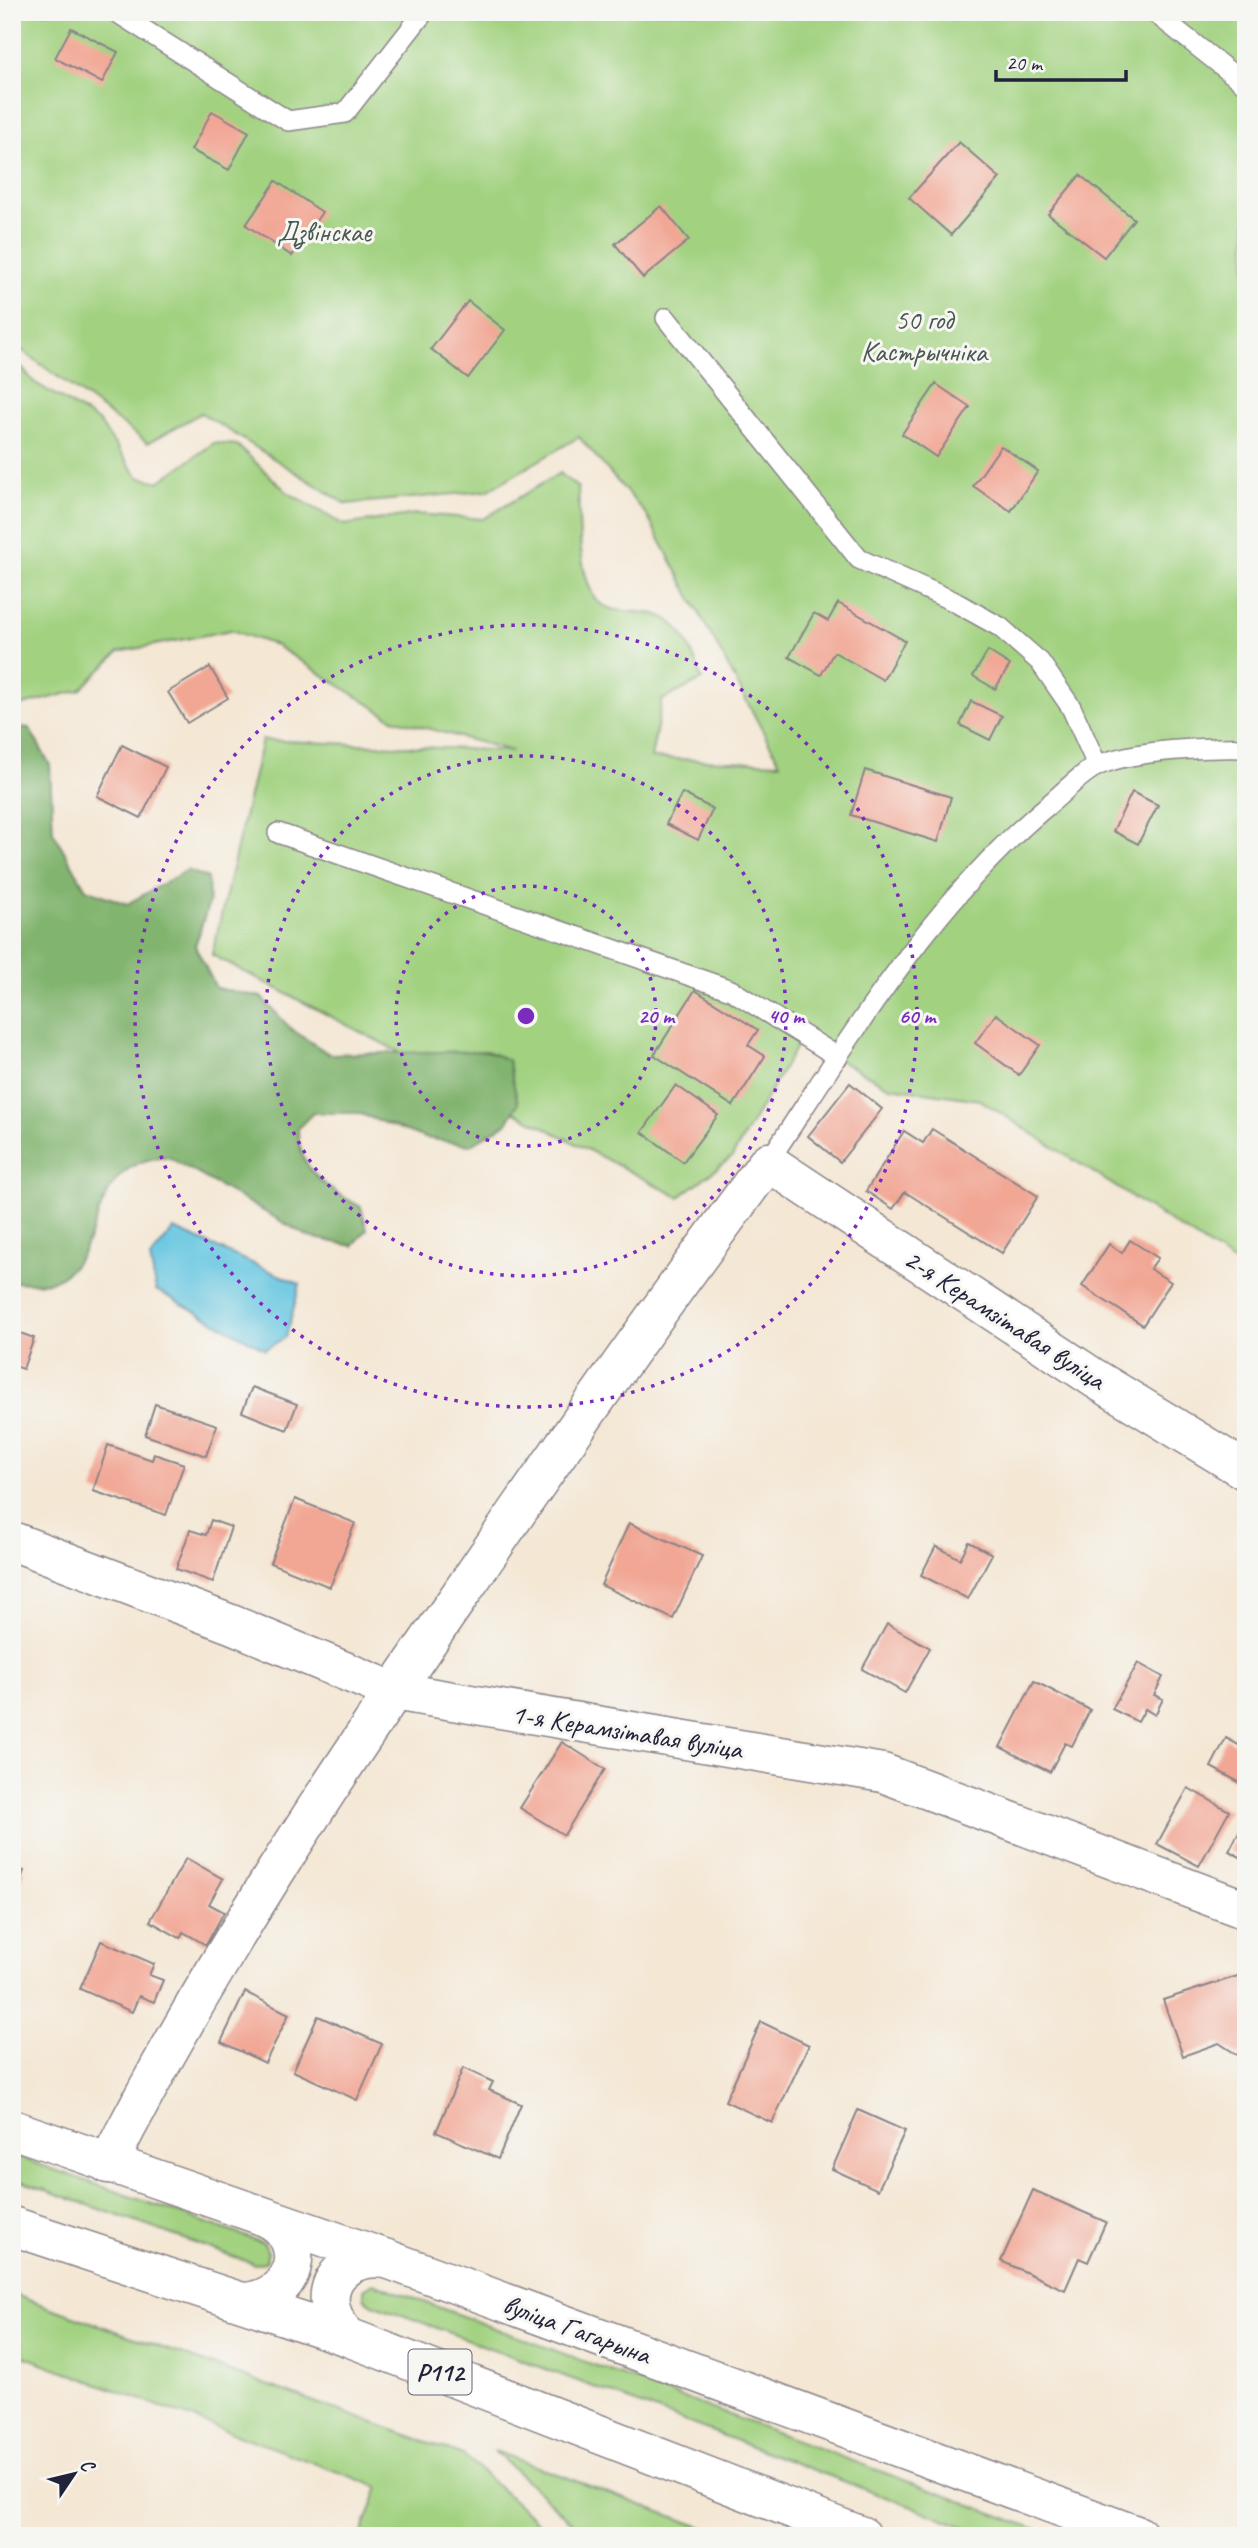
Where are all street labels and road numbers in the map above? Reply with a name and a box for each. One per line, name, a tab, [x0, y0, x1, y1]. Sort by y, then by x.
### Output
street label: 2-я Керамзітавая вуліца	[898, 1241, 1114, 1398]
street label: 1-я Керамзітавая вуліца	[509, 1695, 747, 1767]
street label: вуліца Гагарына	[498, 2286, 657, 2372]
road number: Р112	[408, 2350, 472, 2394]

